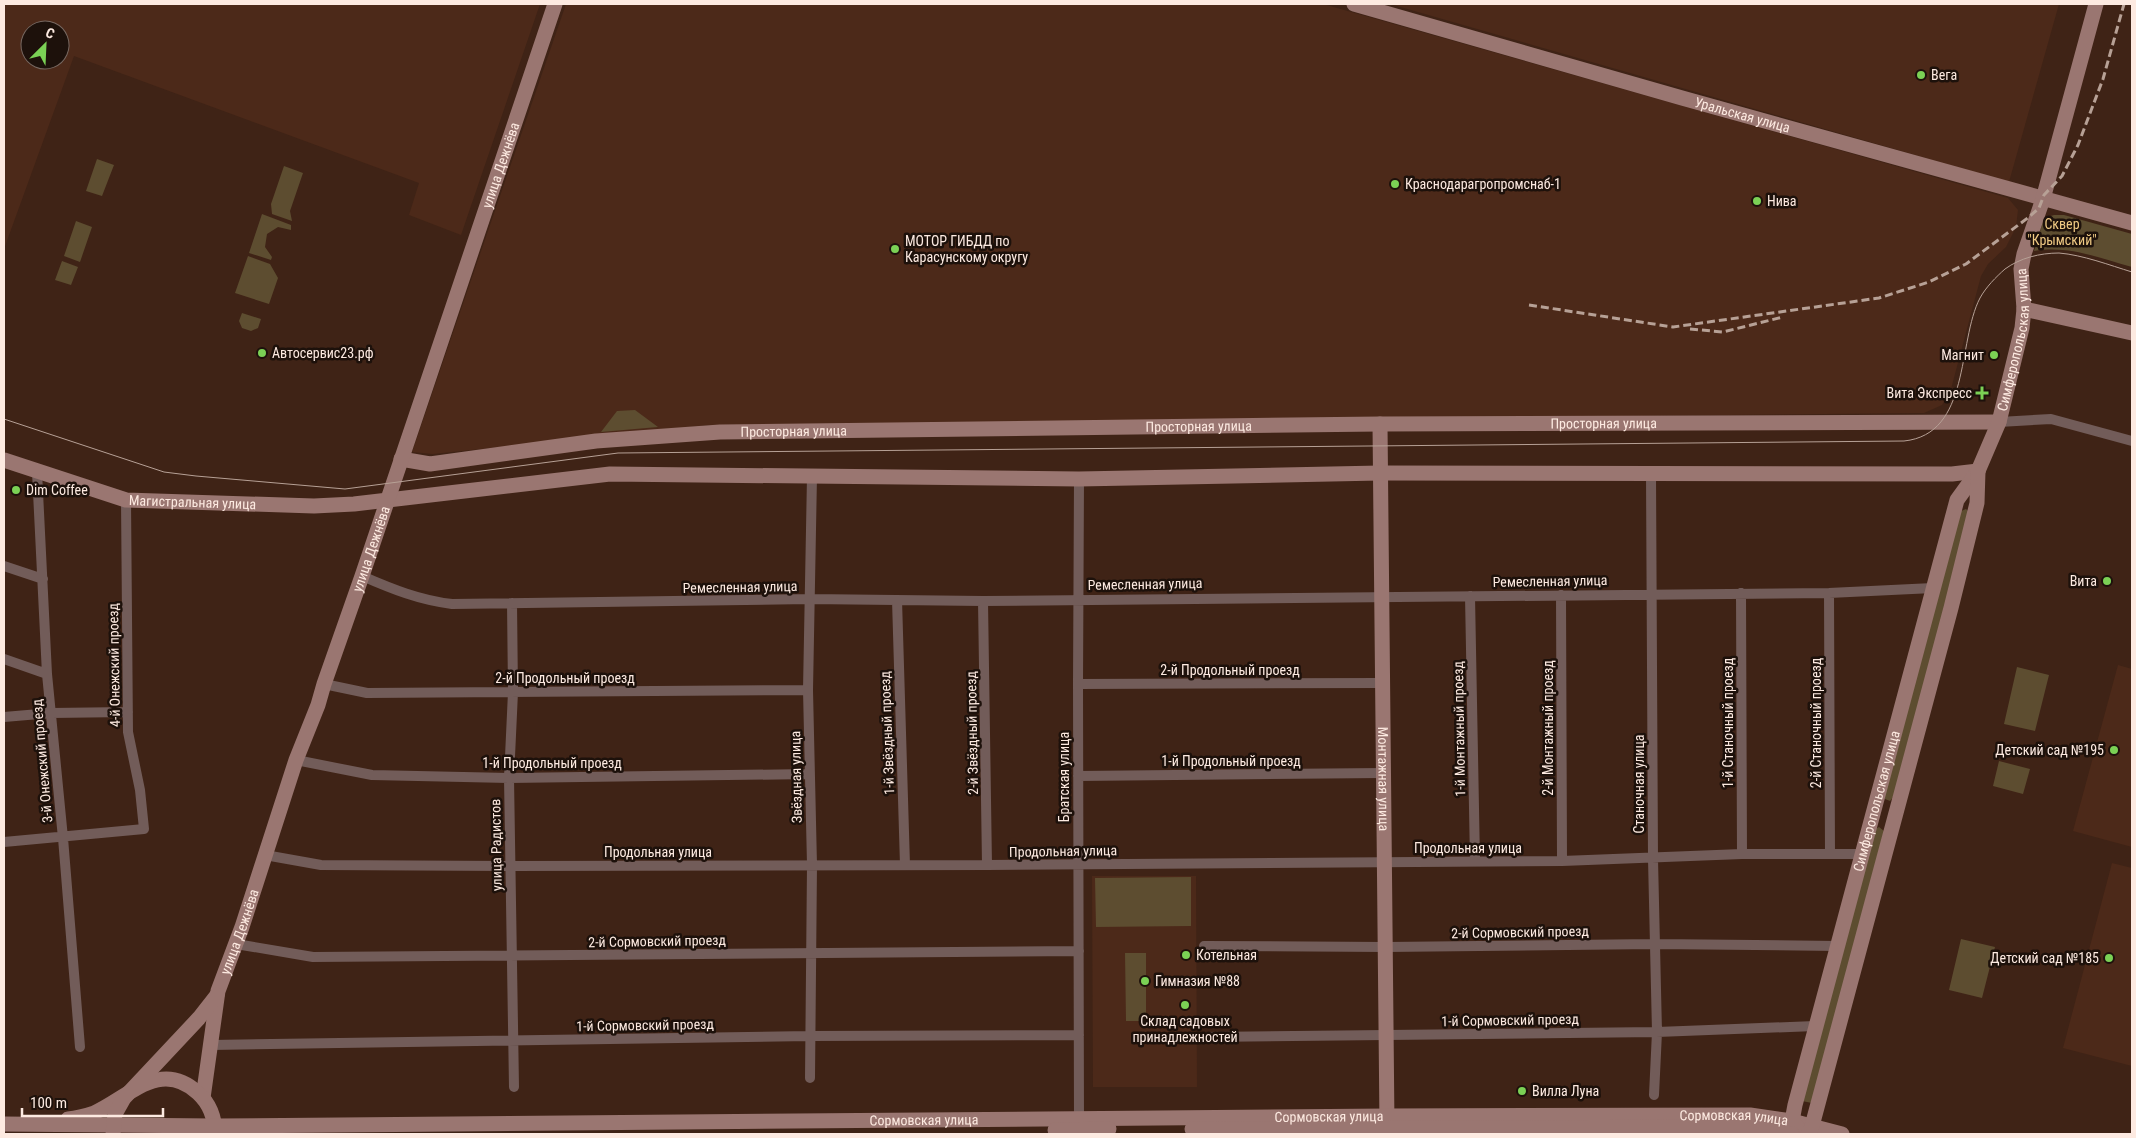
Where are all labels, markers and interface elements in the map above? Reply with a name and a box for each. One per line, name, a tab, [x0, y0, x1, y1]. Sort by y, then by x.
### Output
north arrow	[20, 20, 70, 70]
text: С	[43, 24, 57, 42]
place label: Вега	[1931, 67, 1957, 83]
marker: Вега	[1915, 69, 1927, 81]
street label: Уральская улица	[1693, 94, 1792, 136]
street label: улица Дежнёва	[479, 120, 523, 210]
place label: Краснодарагропромснаб-1	[1405, 176, 1561, 192]
marker: Краснодарагропромснаб-1	[1389, 178, 1401, 190]
place label: Нива	[1767, 193, 1797, 209]
marker: Нива	[1751, 195, 1763, 207]
park label: Сквер "Крымский"	[2027, 216, 2097, 248]
place label: МОТОР ГИБДД по Карасунскому округу	[905, 233, 1028, 265]
marker: МОТОР ГИБДД по Карасунскому округу	[889, 243, 901, 255]
street label: Симферопольская улица	[1994, 268, 2032, 413]
place label: Автосервис23.рф	[272, 345, 374, 361]
marker: Автосервис23.рф	[256, 347, 268, 359]
place label: Магнит	[1941, 347, 1984, 363]
marker: Магнит	[1988, 349, 2000, 361]
place label: Вита Экспресс	[1887, 385, 1972, 401]
marker: Вита Экспресс	[1976, 387, 1988, 399]
street label: Просторная улица	[1550, 415, 1657, 431]
street label: Просторная улица	[1145, 418, 1252, 435]
street label: Просторная улица	[740, 422, 847, 440]
place label: Dim Coffee	[26, 482, 88, 498]
marker: Dim Coffee	[10, 484, 22, 496]
street label: Магистральная улица	[129, 492, 256, 512]
street label: улица Дежнёва	[349, 504, 393, 594]
street label: Ремесленная улица	[1492, 572, 1608, 590]
place label: Вита	[2070, 573, 2097, 589]
street label: Ремесленная улица	[1087, 575, 1203, 593]
marker: Вита	[2101, 575, 2113, 587]
street label: Ремесленная улица	[682, 578, 798, 596]
street label: 4-й Онежский проезд	[105, 602, 123, 727]
street label: 1-й Станочный проезд	[1720, 657, 1736, 788]
street label: 2-й Станочный проезд	[1808, 657, 1824, 788]
street label: 2-й Монтажный проезд	[1540, 660, 1556, 796]
street label: 1-й Монтажный проезд	[1450, 661, 1468, 797]
street label: 2-й Продольный проезд	[1160, 662, 1300, 678]
street label: 2-й Продольный проезд	[495, 670, 635, 686]
street label: 1-й Звёздный проезд	[877, 670, 897, 795]
street label: 2-й Звёздный проезд	[963, 671, 981, 795]
street label: 3-й Онежский проезд	[29, 698, 55, 823]
street label: Монтажная улица	[1375, 727, 1392, 831]
street label: Симферопольская улица	[1850, 729, 1903, 873]
street label: Звёздная улица	[787, 731, 805, 823]
street label: Братская улица	[1056, 732, 1072, 822]
street label: Станочная улица	[1631, 734, 1647, 834]
place label: Детский сад №195	[1995, 742, 2104, 758]
marker: Детский сад №195	[2108, 744, 2120, 756]
street label: 1-й Продольный проезд	[1161, 753, 1301, 769]
street label: 1-й Продольный проезд	[482, 755, 622, 771]
street label: улица Радистов	[487, 799, 505, 891]
street label: Продольная улица	[1414, 840, 1522, 856]
street label: Продольная улица	[1009, 842, 1117, 860]
street label: Продольная улица	[604, 844, 712, 860]
street label: улица Дежнёва	[217, 887, 262, 977]
street label: 2-й Сормовский проезд	[1451, 923, 1590, 941]
street label: 2-й Сормовский проезд	[588, 932, 727, 950]
place label: Котельная	[1196, 947, 1257, 963]
marker: Котельная	[1180, 949, 1192, 961]
place label: Детский сад №185	[1990, 950, 2099, 966]
marker: Детский сад №185	[2103, 952, 2115, 964]
place label: Гимназия №88	[1155, 973, 1240, 989]
marker: Гимназия №88	[1139, 975, 1151, 987]
marker: Склад садовых принадлежностей	[1179, 999, 1191, 1011]
street label: 1-й Сормовский проезд	[1441, 1011, 1580, 1029]
place label: Склад садовых принадлежностей	[1132, 1013, 1238, 1045]
street label: 1-й Сормовский проезд	[576, 1016, 715, 1034]
place label: Вилла Луна	[1532, 1083, 1599, 1099]
marker: Вилла Луна	[1516, 1085, 1528, 1097]
scale bar	[22, 1086, 164, 1118]
text: 100 m	[30, 1094, 67, 1112]
street label: Сормовская улица	[1680, 1107, 1789, 1128]
street label: Сормовская улица	[1274, 1108, 1383, 1125]
street label: Сормовская улица	[869, 1111, 978, 1128]

